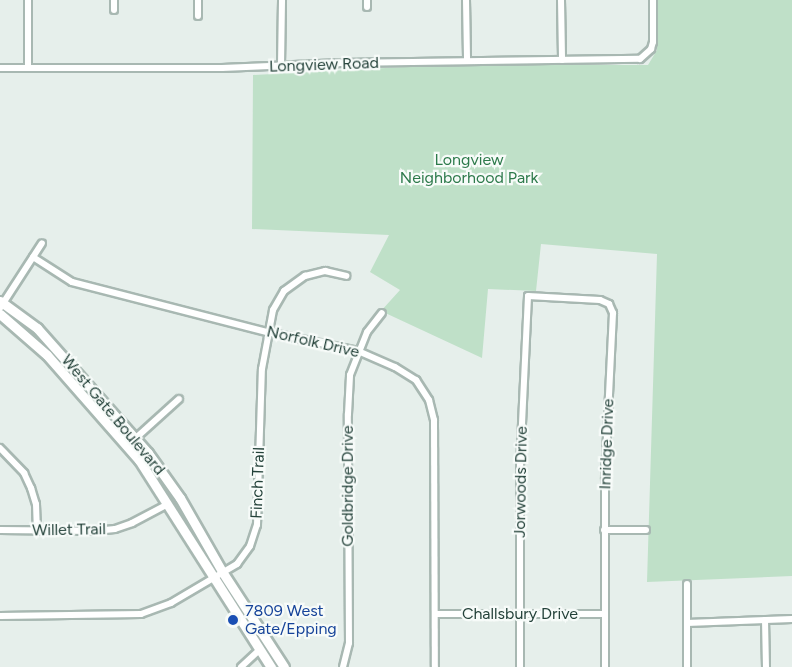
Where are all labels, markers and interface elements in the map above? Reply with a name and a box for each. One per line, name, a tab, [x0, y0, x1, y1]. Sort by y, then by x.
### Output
street label: Longview Road	[269, 53, 379, 77]
park label: Longview Neighborhood Park	[400, 150, 538, 188]
street label: Norfolk Drive	[265, 322, 361, 362]
street label: West Gate Boulevard	[57, 351, 169, 479]
street label: Inridge Drive	[596, 398, 618, 490]
street label: Goldbridge Drive	[338, 425, 358, 547]
street label: Jorwoods Drive	[510, 426, 532, 538]
street label: Finch Trail	[247, 447, 269, 519]
street label: Willet Trail	[32, 520, 106, 540]
place label: 7809 West Gate/Epping	[245, 601, 337, 639]
street label: Challsbury Drive	[462, 604, 578, 624]
marker: 7809 West Gate/Epping	[226, 613, 240, 627]

